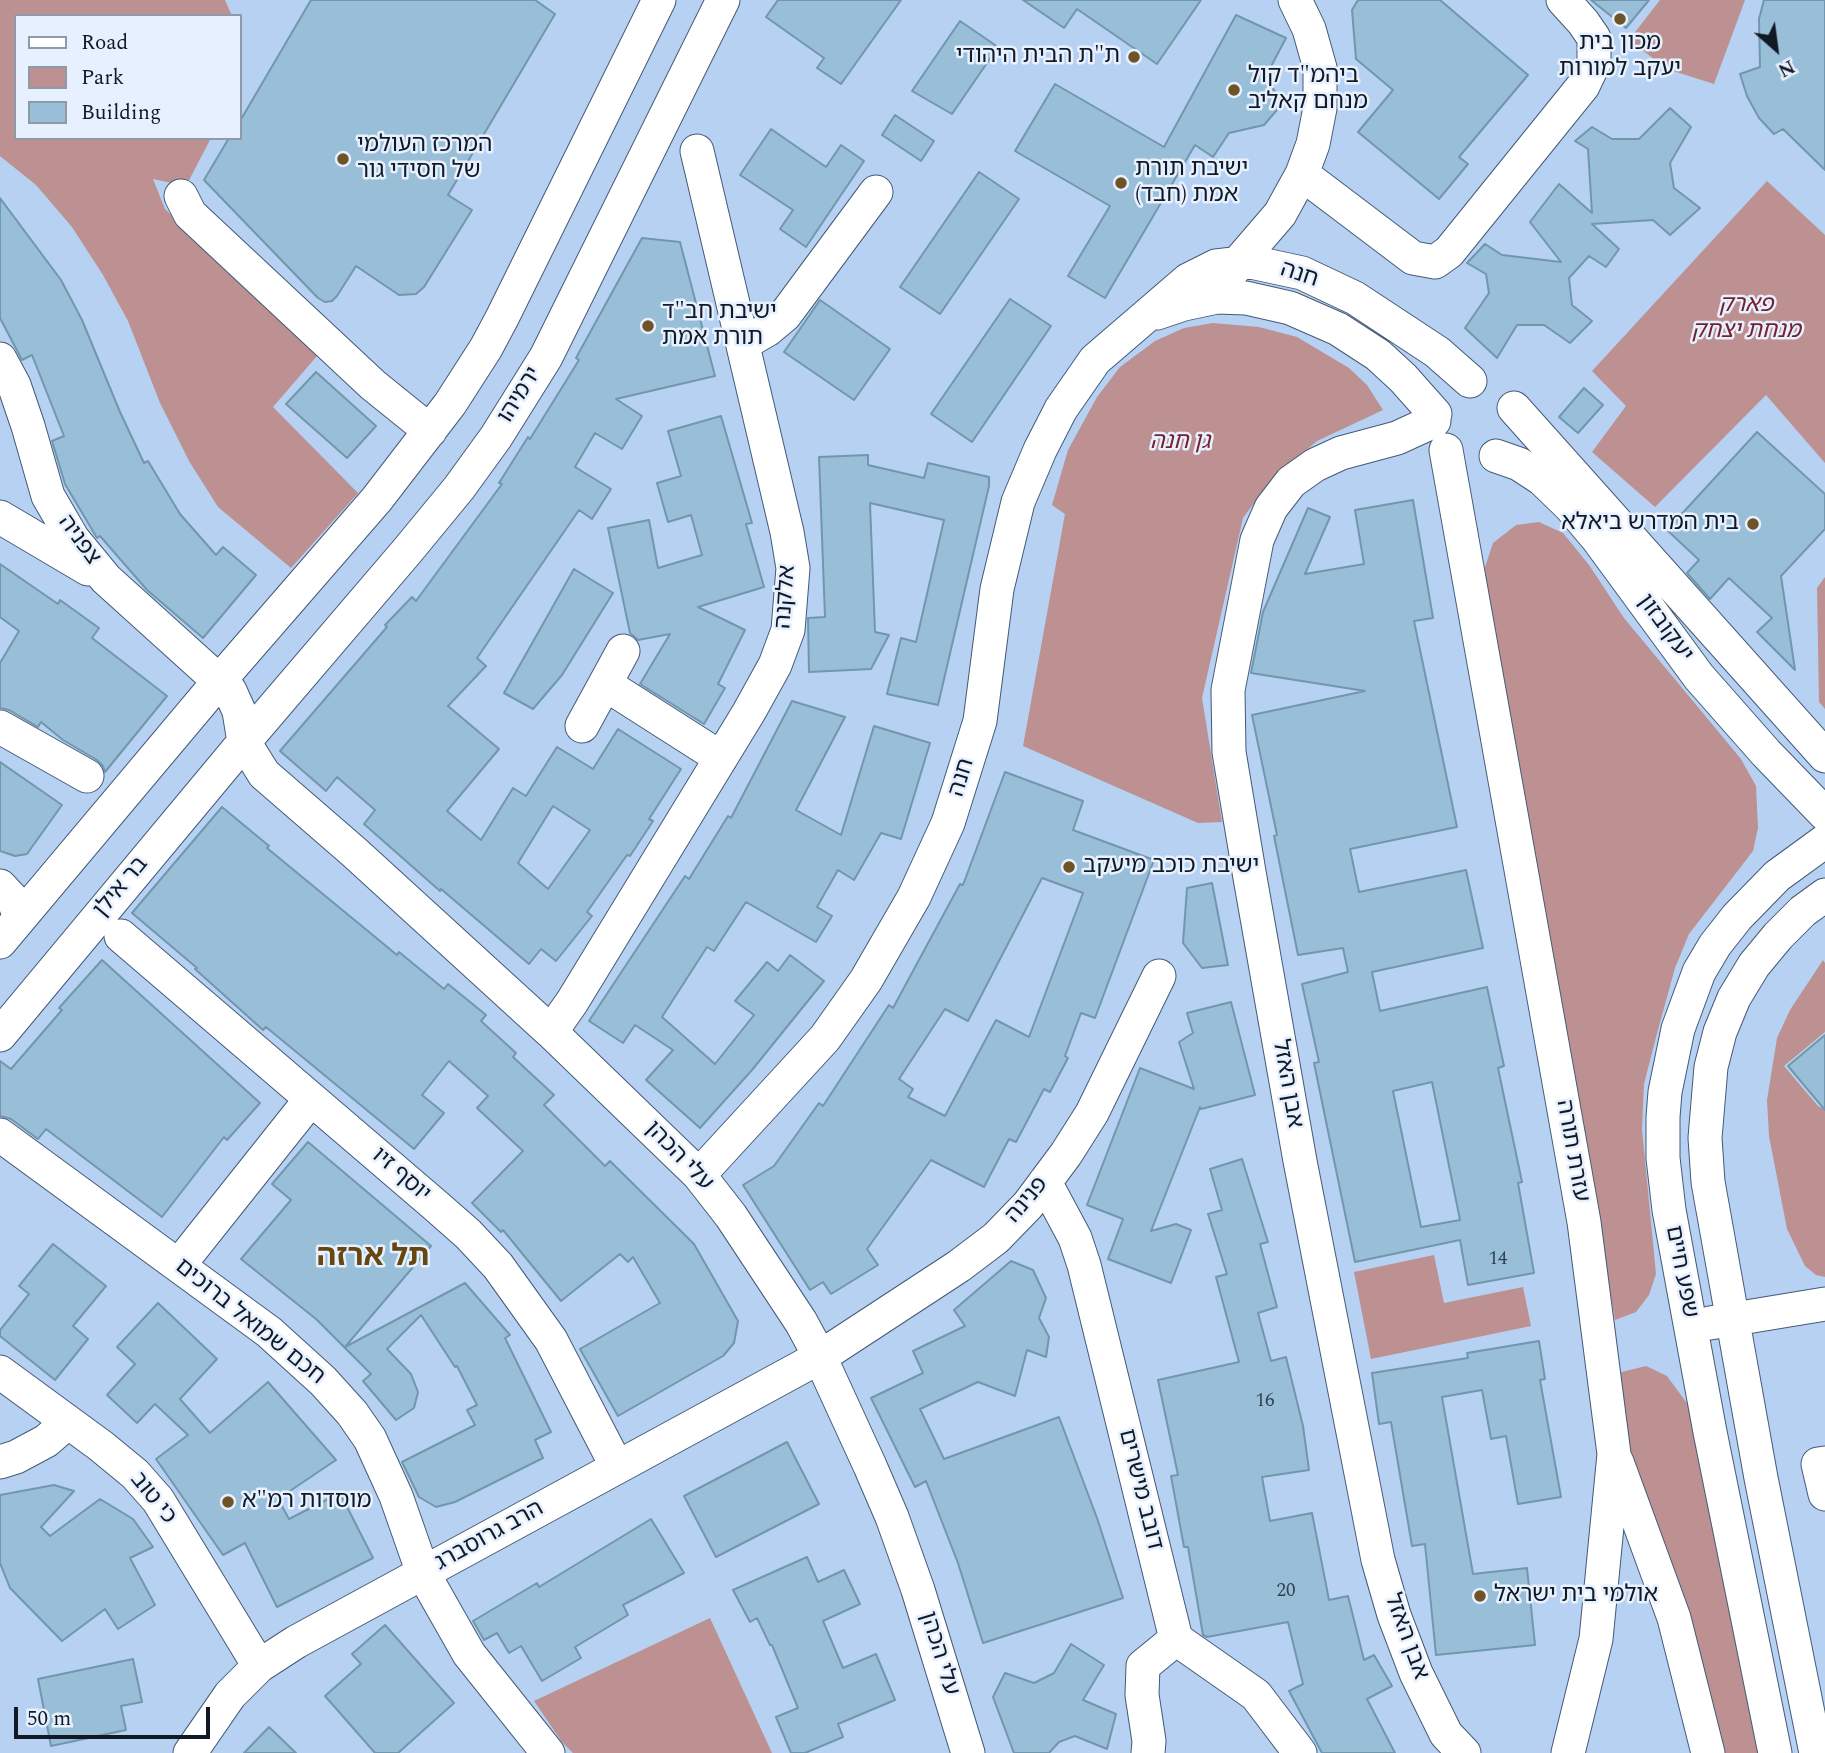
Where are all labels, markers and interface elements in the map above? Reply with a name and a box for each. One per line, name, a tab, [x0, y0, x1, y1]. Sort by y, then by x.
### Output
marker: מכון בית יעקב למורות	[1612, 11, 1628, 27]
legend	[14, 14, 242, 140]
north arrow	[1741, 14, 1811, 84]
text: Road	[81, 27, 128, 59]
place label: מכון בית יעקב למורות	[1559, 30, 1681, 84]
place label: ת"ת הבית היהודי	[956, 43, 1120, 71]
marker: ת"ת הבית היהודי	[1126, 49, 1142, 65]
text: N	[1772, 52, 1800, 84]
text: Park	[81, 62, 124, 94]
place label: ביהמ"ד קול מנחם קאליב	[1248, 63, 1368, 117]
marker: ביהמ"ד קול מנחם קאליב	[1226, 82, 1242, 98]
text: Building	[81, 97, 161, 129]
place label: המרכז העולמי של חסידי גור	[357, 132, 492, 186]
marker: המרכז העולמי של חסידי גור	[335, 151, 351, 167]
place label: ישיבת תורת אמת (חבד)	[1135, 156, 1248, 210]
marker: ישיבת תורת אמת (חבד)	[1113, 175, 1129, 191]
street label: חנה	[1276, 257, 1322, 295]
park label: פארק מנחת יצחק	[1691, 292, 1801, 346]
place label: ישיבת חב"ד תורת אמת	[662, 299, 777, 353]
marker: ישיבת חב"ד תורת אמת	[640, 318, 656, 334]
street label: ירמיהו	[493, 363, 549, 429]
park label: גן חנה	[1150, 429, 1210, 457]
place label: בית המדרש ביאלא	[1561, 510, 1739, 538]
street label: צפניה	[51, 511, 105, 571]
marker: בית המדרש ביאלא	[1745, 516, 1761, 532]
street label: אלקנה	[771, 564, 803, 630]
street label: יעקובזון	[1630, 590, 1698, 668]
street label: חנה	[944, 756, 982, 800]
street label: בר אילן	[89, 852, 155, 924]
place label: ישיבת כוכב מיעקב	[1083, 853, 1259, 881]
marker: ישיבת כוכב מיעקב	[1061, 859, 1077, 875]
street label: אבן האזל	[1265, 1038, 1307, 1130]
street label: עזרת תורה	[1548, 1098, 1594, 1204]
street label: עלי הכהן	[638, 1116, 718, 1198]
street label: יוסף זיו	[365, 1143, 435, 1209]
street label: פנינה	[1001, 1172, 1055, 1230]
street label: שפע חיים	[1658, 1223, 1702, 1321]
district label: תל ארזה	[316, 1241, 430, 1277]
house number: 14	[1489, 1249, 1507, 1271]
street label: חכם שמואל ברוכים	[169, 1254, 329, 1392]
house number: 16	[1256, 1391, 1274, 1413]
street label: דובב מישרים	[1111, 1427, 1167, 1553]
street label: כי טוב	[123, 1467, 181, 1531]
place label: מוסדות רמ"א	[242, 1488, 372, 1516]
marker: מוסדות רמ"א	[220, 1494, 236, 1510]
street label: הרב גרוסברג	[431, 1496, 549, 1578]
house number: 20	[1277, 1581, 1295, 1603]
place label: אולמי בית ישראל	[1494, 1582, 1658, 1610]
marker: אולמי בית ישראל	[1472, 1588, 1488, 1604]
street label: אבן האזל	[1377, 1590, 1433, 1684]
street label: עלי הכהן	[912, 1609, 964, 1699]
scale bar	[18, 1694, 214, 1738]
text: 50 m	[27, 1703, 71, 1735]

